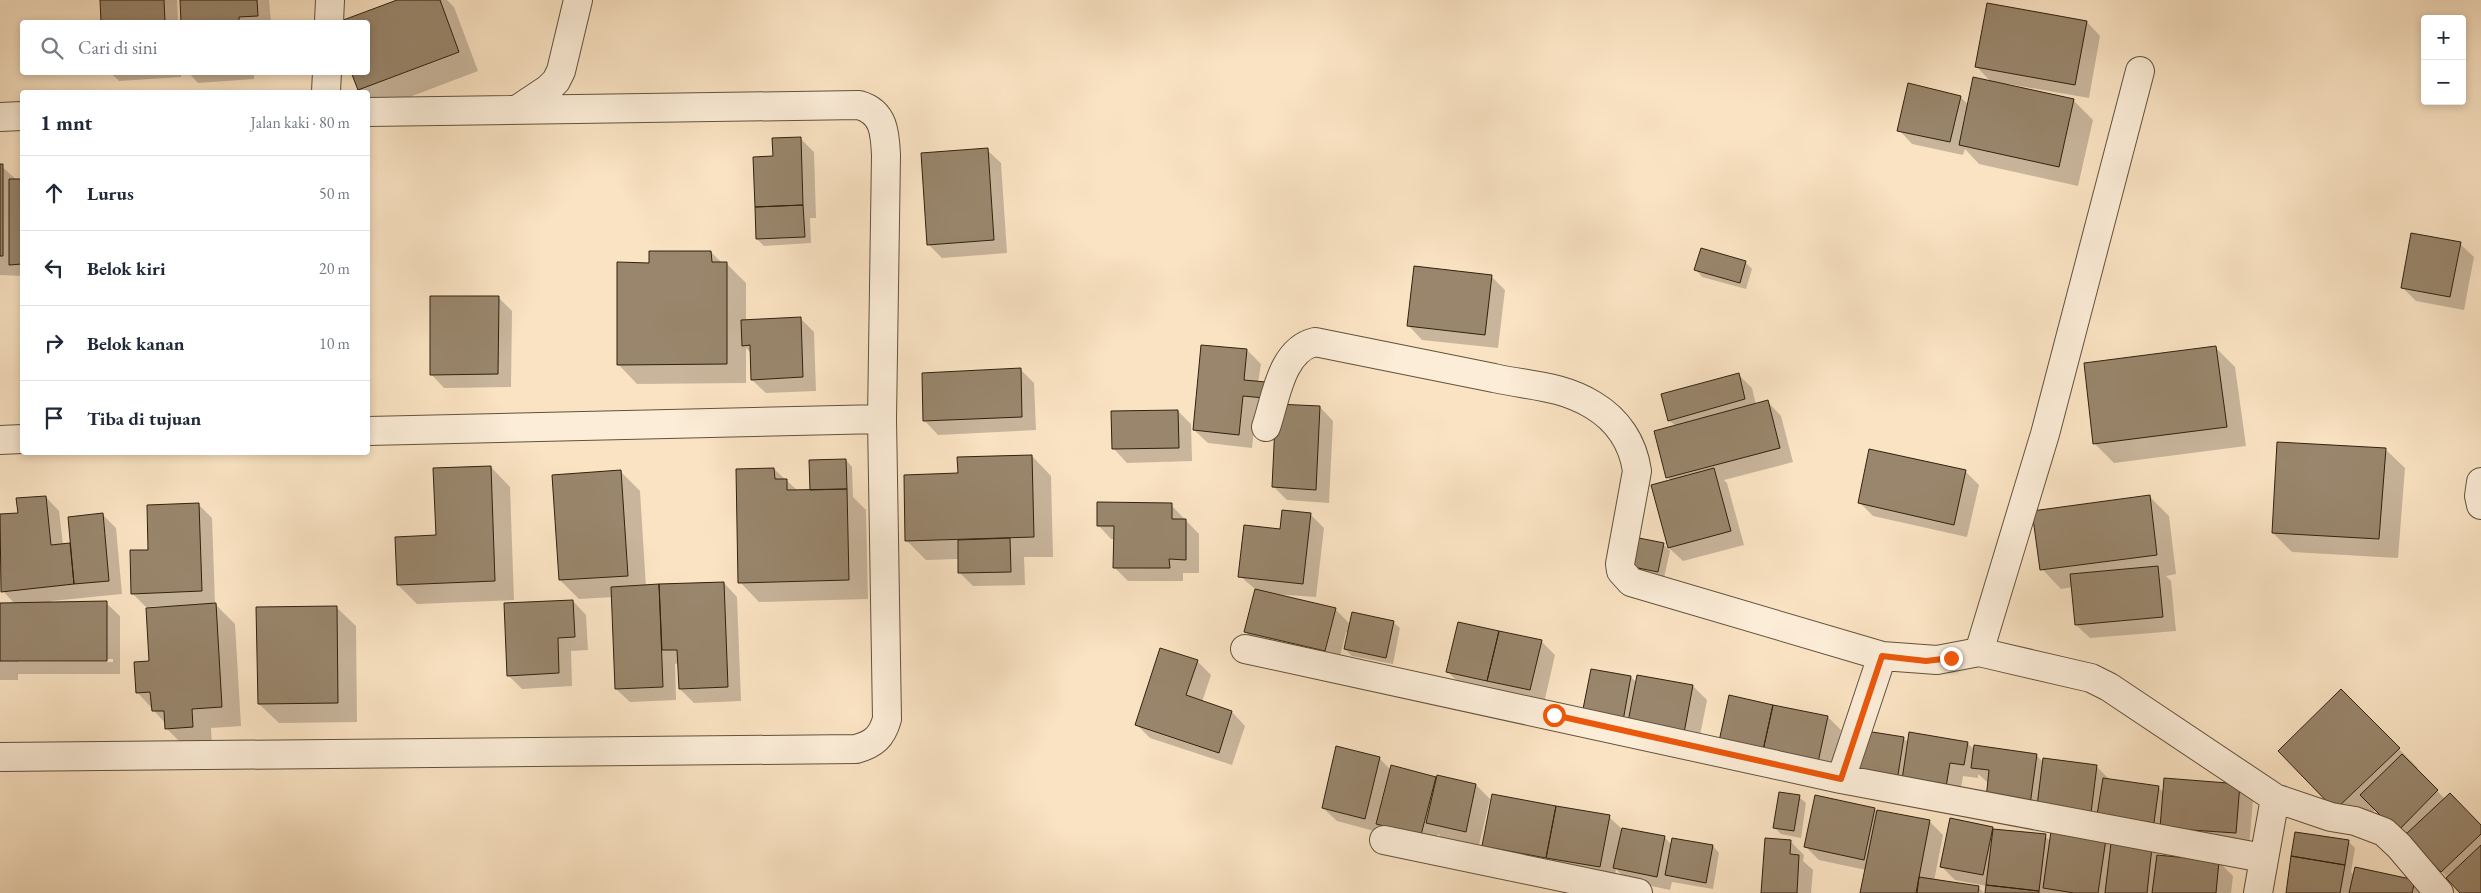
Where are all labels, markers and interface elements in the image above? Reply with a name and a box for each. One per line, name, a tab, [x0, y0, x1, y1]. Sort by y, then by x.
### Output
map controls	[2421, 15, 2466, 105]
button: +	[2421, 15, 2466, 60]
search box	[20, 20, 370, 75]
icon: search	[38, 34, 66, 62]
text: Cari di sini	[78, 35, 157, 60]
button: −	[2421, 60, 2466, 105]
text: 1 mnt	[40, 109, 92, 136]
text: Jalan kaki · 80 m	[250, 112, 350, 133]
icon: ahead	[40, 179, 68, 207]
text: Lurus	[87, 181, 134, 206]
text: 50 m	[319, 183, 350, 204]
icon: left	[40, 254, 68, 282]
text: Belok kiri	[87, 256, 166, 281]
text: 20 m	[319, 258, 350, 279]
icon: right	[40, 329, 68, 357]
text: Belok kanan	[87, 331, 185, 356]
text: 10 m	[319, 333, 350, 354]
icon: arrive	[40, 404, 68, 432]
text: Tiba di tujuan	[87, 406, 201, 431]
route end	[1940, 647, 1963, 670]
route start	[1543, 704, 1566, 727]

